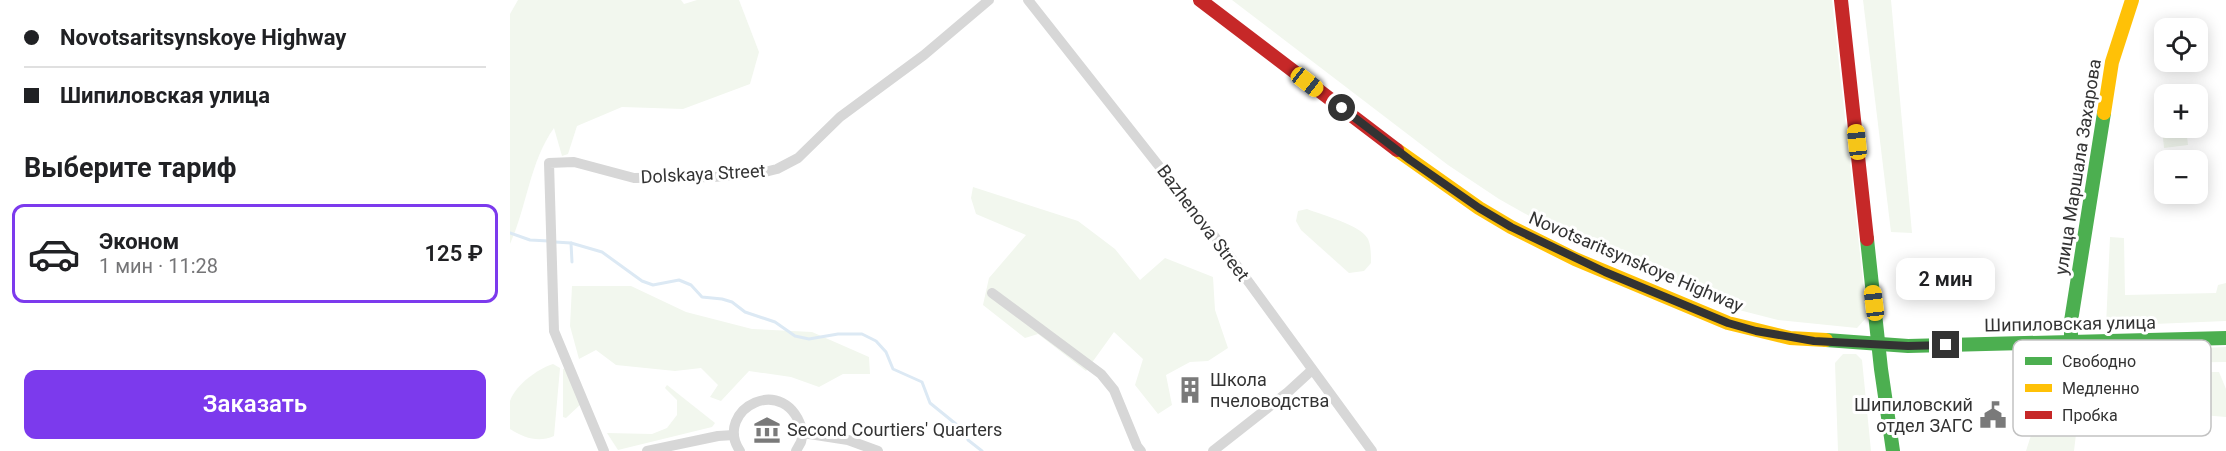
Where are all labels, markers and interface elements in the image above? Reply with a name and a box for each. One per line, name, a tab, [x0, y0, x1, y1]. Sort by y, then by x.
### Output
map controls	[2154, 18, 2208, 204]
button: locate	[2154, 18, 2208, 72]
text: Novotsaritsynskoye Highway	[60, 25, 346, 50]
street label: улица Маршала Захарова	[2050, 58, 2105, 276]
car	[1287, 64, 1327, 100]
text: Шипиловская улица	[60, 83, 270, 108]
button: +	[2154, 84, 2208, 138]
route start	[1328, 94, 1355, 121]
car	[1846, 123, 1868, 161]
button: −	[2154, 150, 2208, 204]
text: Выберите тариф	[24, 152, 236, 184]
street label: Dolskaya Street	[640, 160, 766, 187]
street label: Bazhenova Street	[1153, 161, 1254, 285]
street label: Novotsaritsynskoye Highway	[1526, 207, 1747, 316]
icon: car	[27, 227, 81, 281]
text: Эконом	[99, 229, 179, 254]
text: 125 ₽	[425, 241, 483, 266]
text: 1 мин · 11:28	[99, 254, 218, 278]
callout: 2 мин	[1896, 258, 1996, 300]
text: 2 мин	[1918, 267, 1973, 291]
car	[1863, 284, 1885, 322]
street label: Шипиловская улица	[1984, 312, 2156, 335]
route end	[1932, 331, 1959, 358]
legend	[2013, 340, 2211, 436]
text: Свободно	[2062, 352, 2136, 371]
place label: Школа пчеловодства	[1210, 369, 1329, 411]
button: Заказать	[24, 370, 486, 439]
building icon: Школа пчеловодства	[1175, 375, 1205, 405]
text: Медленно	[2062, 379, 2139, 398]
place label: Шипиловский отдел ЗАГС	[1854, 394, 1973, 436]
public building icon: Шипиловский отдел ЗАГС	[1978, 400, 2008, 430]
text: Пробка	[2062, 406, 2118, 425]
museum icon: Second Courtiers' Quarters	[752, 415, 782, 445]
place label: Second Courtiers' Quarters	[787, 419, 1002, 440]

